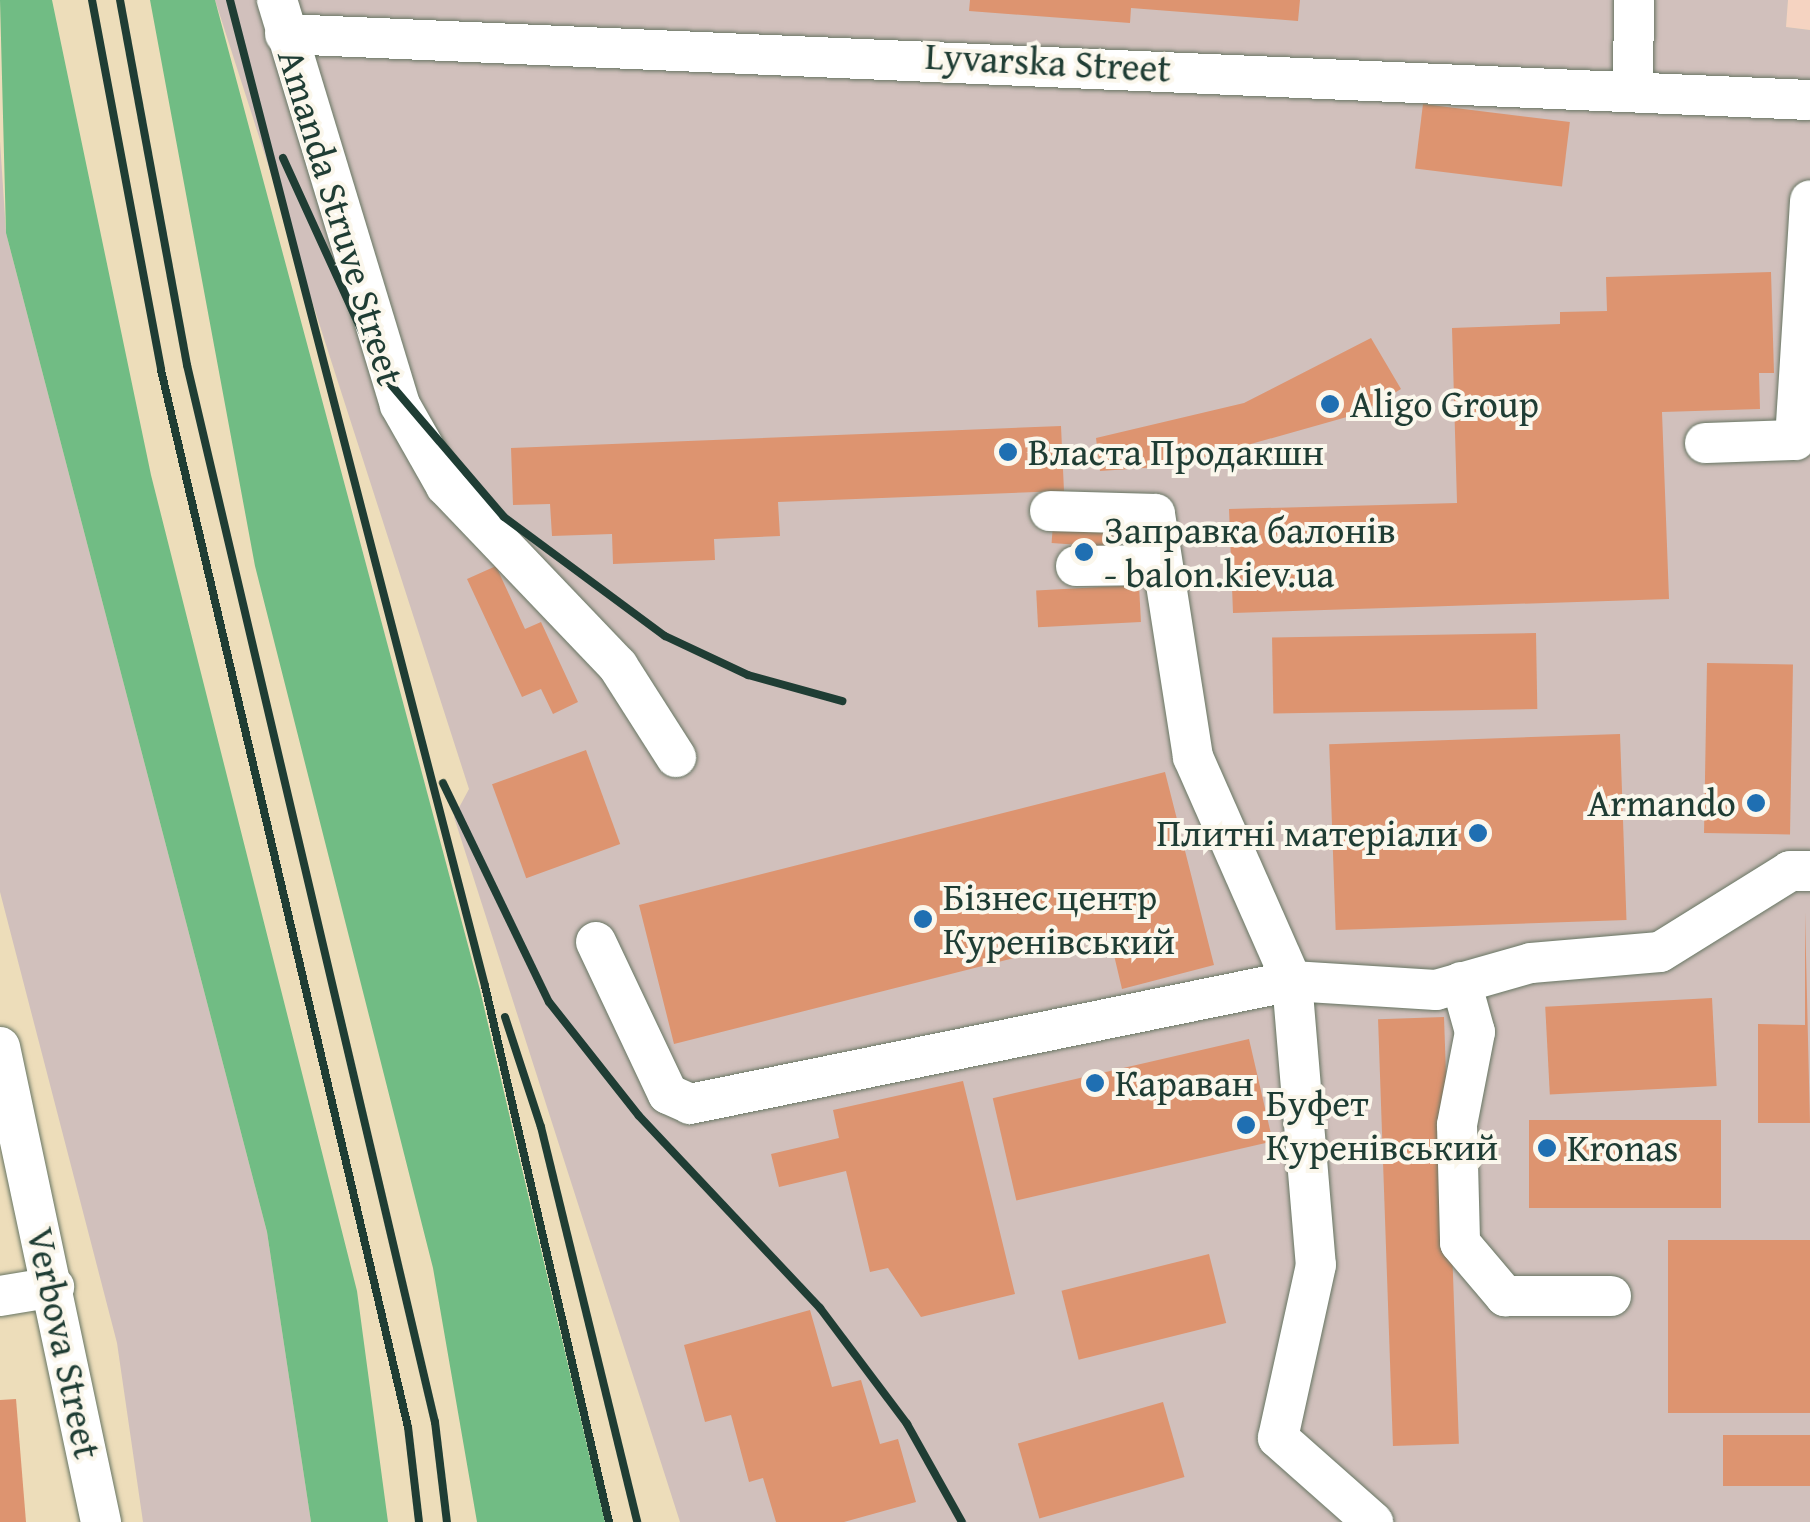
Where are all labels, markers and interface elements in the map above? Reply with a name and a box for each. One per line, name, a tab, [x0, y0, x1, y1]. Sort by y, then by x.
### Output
street label: Lyvarska Street	[924, 33, 1172, 91]
street label: Amanda Struve Street	[268, 44, 414, 390]
place label: Aligo Group	[1350, 381, 1539, 427]
marker: Aligo Group	[1319, 393, 1341, 415]
place label: Власта Продакшн	[1028, 429, 1324, 475]
marker: Власта Продакшн	[997, 441, 1019, 463]
place label: Заправка балонів - balon.kiev.ua	[1104, 507, 1396, 596]
marker: Заправка балонів - balon.kiev.ua	[1073, 541, 1095, 563]
place label: Armando	[1587, 780, 1736, 826]
marker: Armando	[1745, 792, 1767, 814]
place label: Плитні матеріали	[1156, 810, 1458, 856]
marker: Плитні матеріали	[1467, 822, 1489, 844]
place label: Бізнес центр Куренівський	[943, 874, 1175, 964]
marker: Бізнес центр Куренівський	[912, 908, 934, 930]
place label: Караван	[1115, 1060, 1254, 1106]
marker: Караван	[1084, 1072, 1106, 1094]
place label: Буфет Куренівський	[1266, 1080, 1498, 1170]
marker: Буфет Куренівський	[1235, 1114, 1257, 1136]
place label: Kronas	[1567, 1125, 1678, 1171]
marker: Kronas	[1536, 1137, 1558, 1159]
street label: Verbova Street	[17, 1223, 111, 1463]

